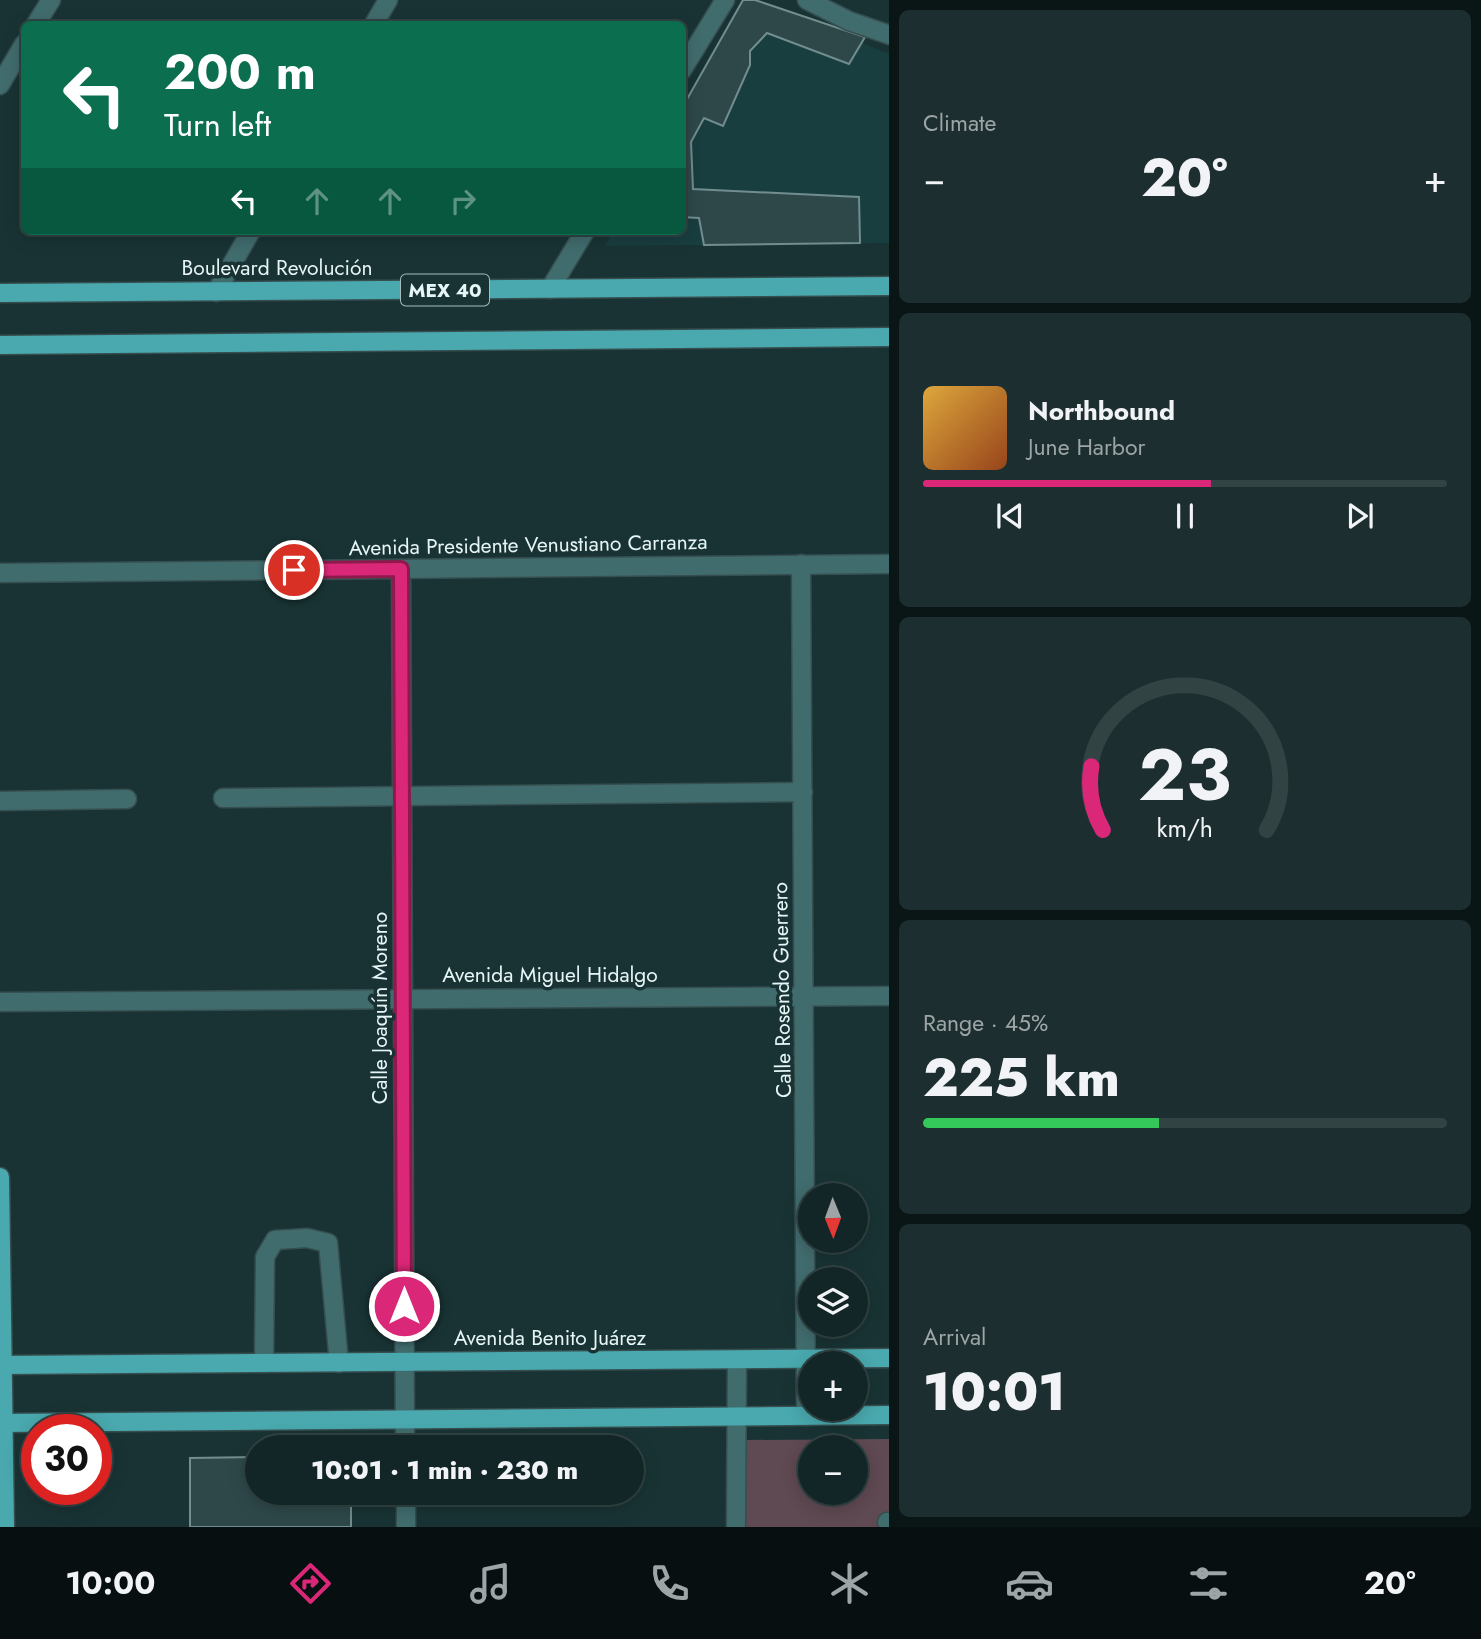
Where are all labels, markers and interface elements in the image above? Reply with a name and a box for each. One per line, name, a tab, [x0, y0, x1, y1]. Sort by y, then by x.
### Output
text: 200 m	[164, 37, 316, 107]
icon: left	[49, 49, 140, 140]
text: Turn left	[164, 102, 271, 148]
text: Climate	[923, 106, 996, 140]
text: 20°	[1141, 140, 1228, 216]
text: −	[923, 151, 945, 206]
text: +	[1424, 151, 1447, 206]
icon: left	[225, 182, 263, 220]
icon: ahead	[298, 182, 336, 220]
icon: ahead	[371, 182, 409, 220]
icon: right	[444, 182, 482, 220]
street label: Boulevard Revolución	[182, 253, 372, 283]
road number: MEX 40	[401, 274, 489, 306]
text: Northbound	[1028, 392, 1175, 430]
text: June Harbor	[1028, 430, 1145, 464]
icon: previous	[991, 497, 1029, 535]
icon: pause	[1166, 497, 1204, 535]
icon: next	[1341, 497, 1379, 535]
street label: Avenida Presidente Venustiano Carranza	[348, 527, 708, 563]
pin	[264, 540, 324, 600]
icon: arrive	[275, 551, 313, 589]
text: 23	[1139, 722, 1231, 827]
text: km/h	[1157, 809, 1213, 845]
street label: Calle Rosendo Guerrero	[765, 882, 799, 1098]
street label: Calle Joaquín Moreno	[365, 912, 395, 1104]
street label: Avenida Miguel Hidalgo	[442, 960, 658, 990]
text: Range · 45%	[923, 1006, 1048, 1040]
text: 225 km	[923, 1040, 1120, 1116]
north arrow	[798, 1183, 868, 1253]
map controls	[798, 1183, 868, 1505]
button: layers	[798, 1267, 868, 1337]
position arrow	[367, 1269, 441, 1343]
text: Arrival	[923, 1320, 986, 1354]
street label: Avenida Benito Juárez	[454, 1323, 647, 1353]
button: +	[798, 1351, 868, 1421]
text: 10:01	[923, 1354, 1066, 1430]
speed limit sign: 30	[21, 1414, 112, 1505]
button: −	[798, 1435, 868, 1505]
text: 10:01 · 1 min · 230 m	[311, 1451, 578, 1489]
icon: directions	[286, 1559, 335, 1608]
icon: music	[466, 1559, 515, 1608]
icon: phone	[645, 1559, 694, 1608]
icon: climate	[825, 1559, 874, 1608]
icon: car	[1005, 1559, 1054, 1608]
icon: filters	[1184, 1559, 1233, 1608]
text: 10:00	[65, 1560, 155, 1606]
text: 20°	[1364, 1560, 1416, 1606]

